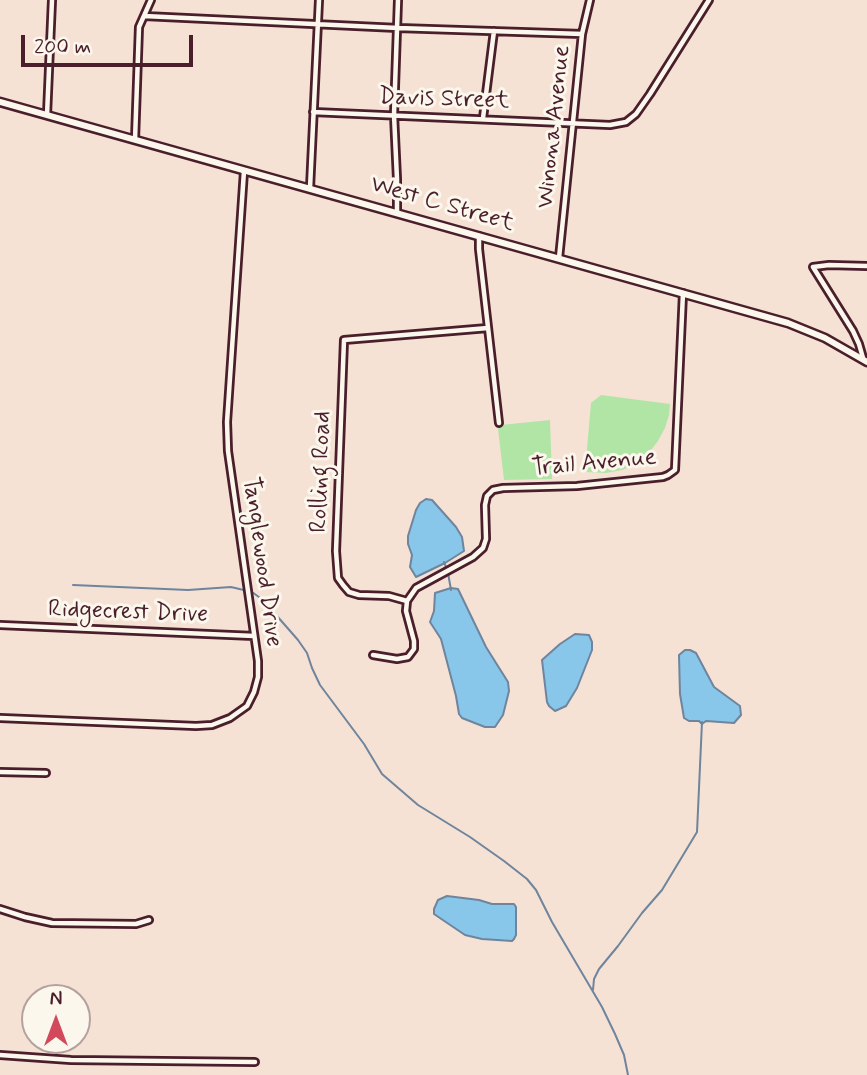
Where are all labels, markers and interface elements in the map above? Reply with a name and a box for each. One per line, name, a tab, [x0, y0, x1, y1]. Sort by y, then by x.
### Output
scale bar	[24, 21, 196, 65]
text: 200 m	[34, 33, 91, 61]
street label: Winona Avenue	[532, 44, 578, 210]
street label: Davis Street	[378, 83, 510, 117]
street label: West C Street	[367, 171, 517, 239]
street label: Rolling Road	[305, 411, 339, 533]
street label: Trail Avenue	[530, 444, 658, 484]
street label: Tanglewood Drive	[235, 475, 287, 649]
street label: Ridgecrest Drive	[48, 596, 208, 630]
north arrow	[21, 984, 91, 1054]
text: N	[50, 987, 62, 1012]

